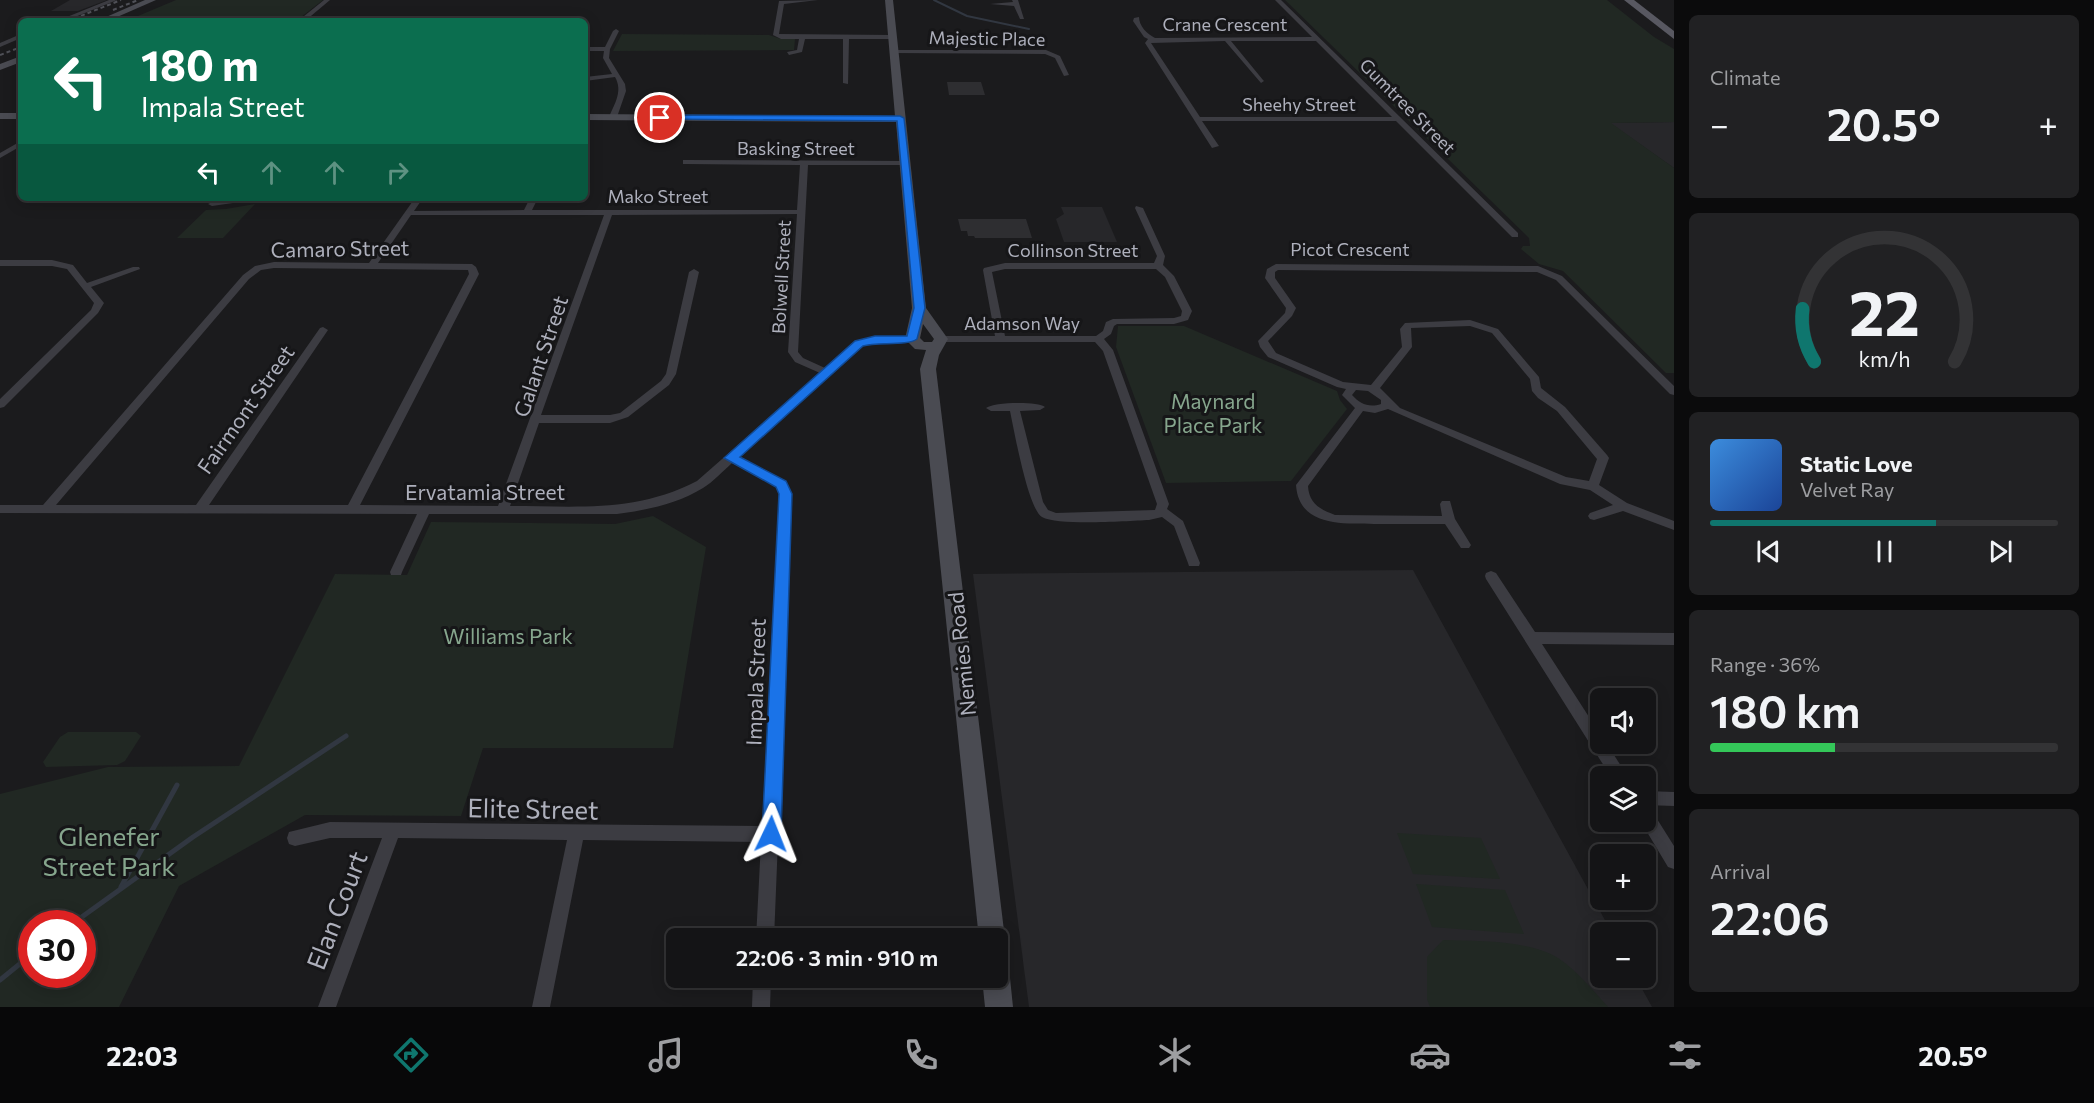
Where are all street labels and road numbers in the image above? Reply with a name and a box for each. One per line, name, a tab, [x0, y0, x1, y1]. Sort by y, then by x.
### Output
street label: Crane Crescent	[1163, 13, 1288, 35]
street label: Majestic Place	[928, 26, 1046, 50]
street label: Gumtree Street	[1355, 53, 1461, 159]
street label: Sheehy Street	[1242, 93, 1356, 115]
street label: Basking Street	[737, 137, 855, 159]
street label: Mako Street	[608, 185, 708, 207]
street label: Bolwell Street	[767, 220, 795, 334]
street label: Camaro Street	[270, 234, 410, 262]
street label: Picot Crescent	[1290, 238, 1410, 260]
street label: Collinson Street	[1008, 239, 1138, 261]
street label: Galant Street	[508, 292, 572, 420]
street label: Adamson Way	[964, 312, 1080, 334]
street label: Fairmont Street	[191, 340, 299, 478]
street label: Ervatamia Street	[405, 479, 565, 504]
street label: Nemies Road	[942, 591, 980, 717]
street label: Impala Street	[740, 618, 770, 746]
street label: Elite Street	[467, 791, 599, 825]
street label: Elan Court	[299, 846, 373, 974]

